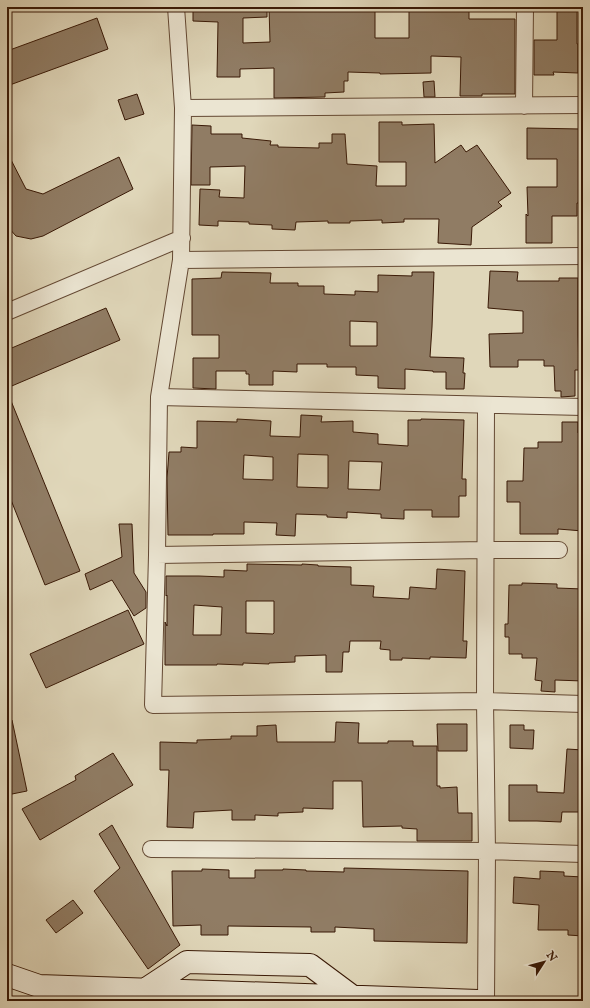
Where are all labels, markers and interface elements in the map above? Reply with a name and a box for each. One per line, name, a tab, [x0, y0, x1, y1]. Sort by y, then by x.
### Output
north arrow	[524, 942, 564, 982]
text: N	[542, 948, 560, 965]

